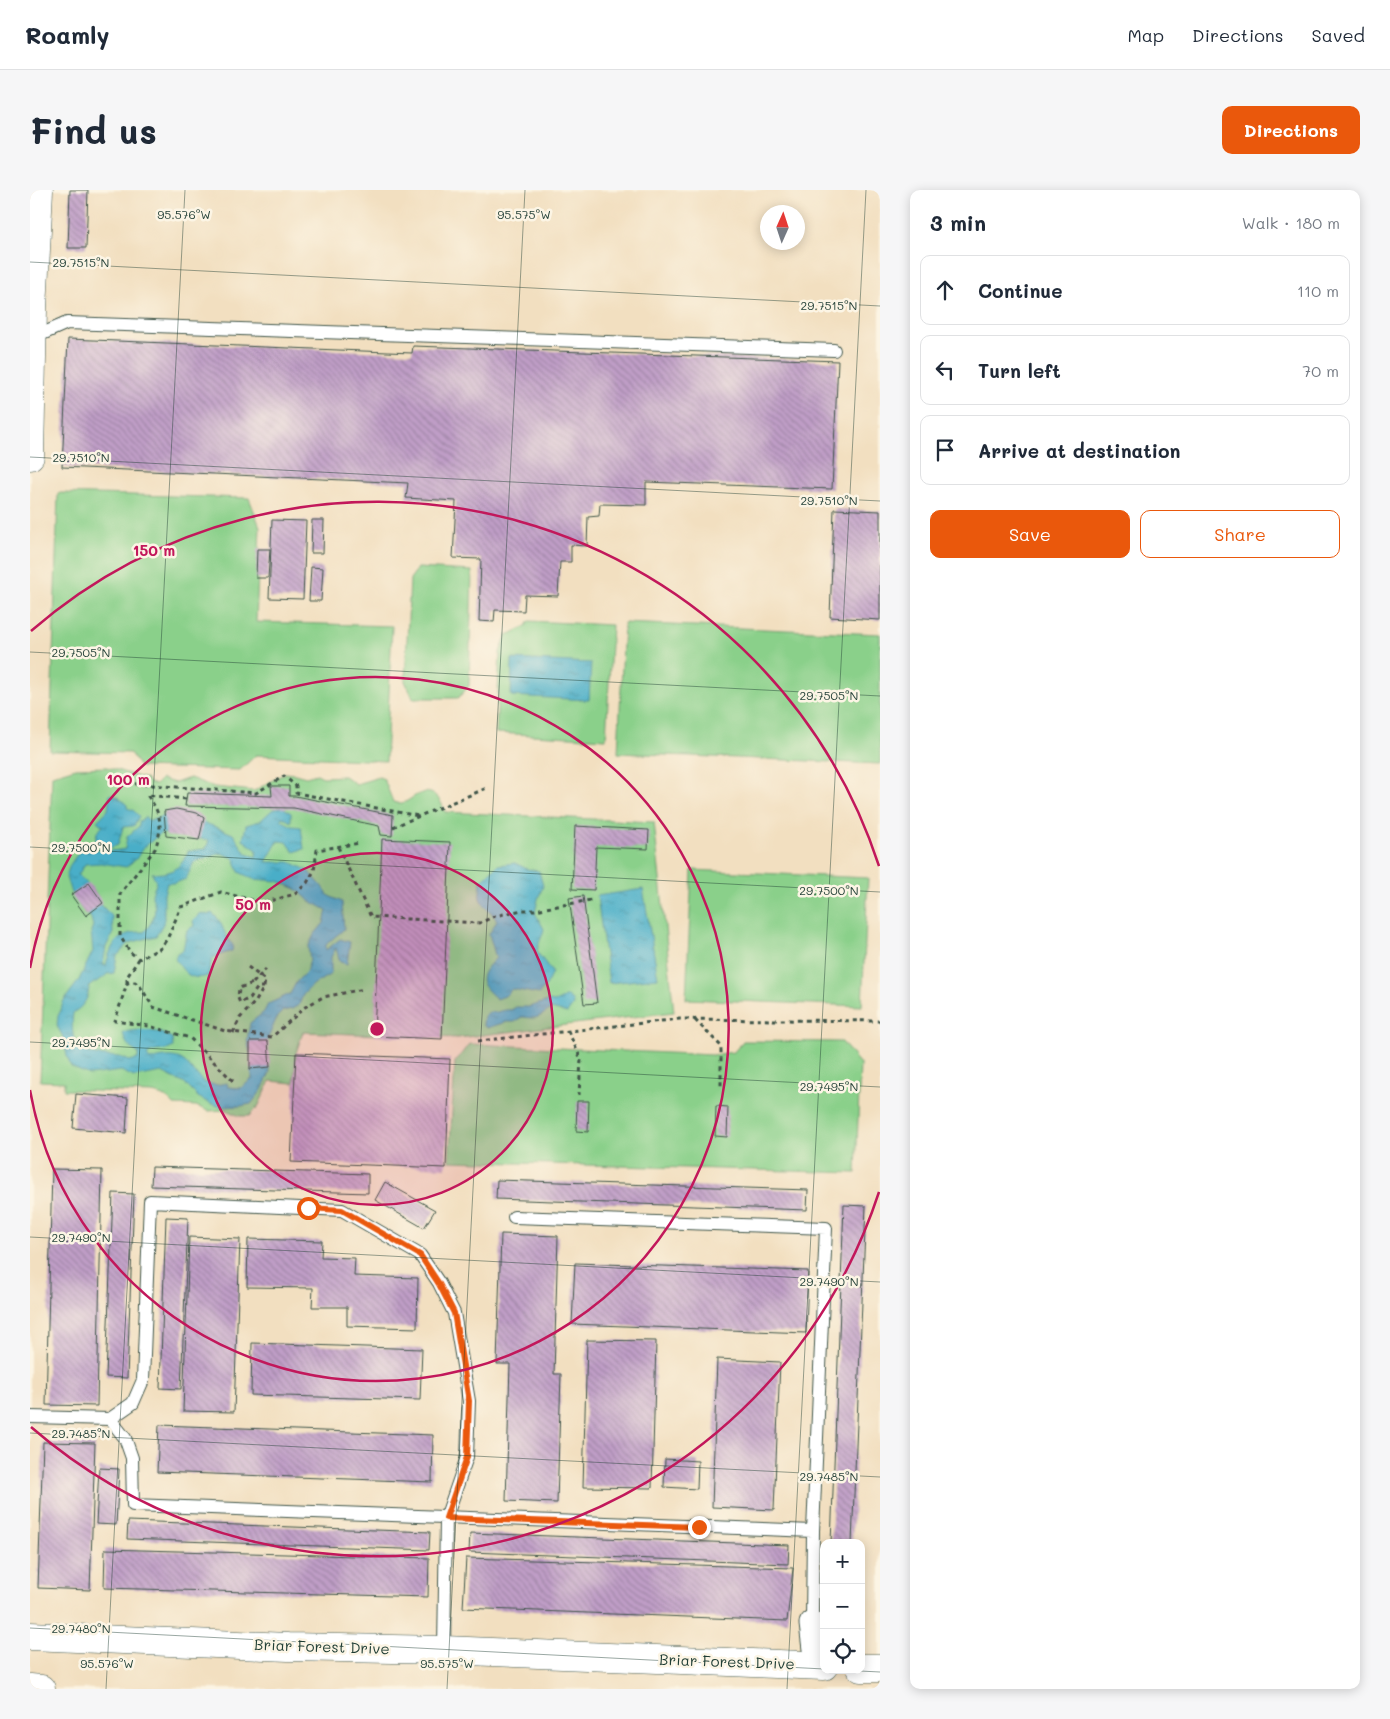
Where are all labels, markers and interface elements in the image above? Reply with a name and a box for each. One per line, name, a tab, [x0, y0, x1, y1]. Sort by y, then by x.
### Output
text: Roamly	[25, 19, 109, 50]
text: Map	[1127, 23, 1164, 47]
text: Directions	[1192, 23, 1284, 47]
text: Saved	[1312, 23, 1365, 47]
button: Directions	[1222, 106, 1360, 154]
text: Find us	[30, 107, 157, 153]
north arrow	[760, 205, 805, 250]
text: 95.576°W	[157, 206, 211, 222]
text: 95.575°W	[497, 206, 551, 222]
text: 3 min	[930, 209, 986, 236]
text: Walk · 180 m	[1242, 212, 1340, 233]
text: 29.7515°N	[53, 254, 109, 270]
icon: ahead	[931, 276, 959, 304]
text: Continue	[978, 278, 1063, 303]
text: 110 m	[1297, 280, 1339, 301]
text: 29.7515°N	[801, 297, 857, 313]
icon: left	[931, 356, 959, 384]
text: Turn left	[978, 358, 1061, 383]
text: 70 m	[1302, 360, 1339, 381]
icon: arrive	[931, 436, 959, 464]
text: Arrive at destination	[978, 438, 1181, 463]
text: 29.7510°N	[52, 449, 110, 465]
text: 29.7510°N	[800, 492, 858, 508]
button: Save	[930, 510, 1130, 558]
button: Share	[1140, 510, 1340, 558]
text: 150 m	[133, 540, 175, 560]
text: 29.7505°N	[52, 644, 110, 660]
text: 29.7505°N	[800, 687, 858, 703]
text: 100 m	[106, 769, 150, 789]
text: 29.7500°N	[51, 839, 111, 855]
text: 29.7500°N	[799, 882, 859, 898]
text: 50 m	[235, 894, 271, 914]
centre of rings	[368, 1020, 386, 1038]
text: 29.7495°N	[52, 1034, 110, 1050]
text: 29.7495°N	[800, 1078, 858, 1094]
route start	[297, 1197, 320, 1220]
text: 29.7490°N	[51, 1229, 111, 1245]
text: 29.7490°N	[799, 1273, 859, 1289]
text: 29.7485°N	[52, 1425, 110, 1441]
text: 29.7485°N	[800, 1468, 858, 1484]
route end	[688, 1516, 711, 1539]
map controls	[820, 1539, 865, 1674]
button: +	[820, 1539, 865, 1584]
button: −	[820, 1584, 865, 1629]
text: 29.7480°N	[51, 1620, 111, 1636]
button: locate	[820, 1629, 865, 1674]
street label: Briar Forest Drive	[254, 1634, 390, 1658]
street label: Briar Forest Drive	[659, 1649, 795, 1673]
text: 95.576°W	[80, 1655, 134, 1671]
text: 95.575°W	[420, 1655, 474, 1671]

